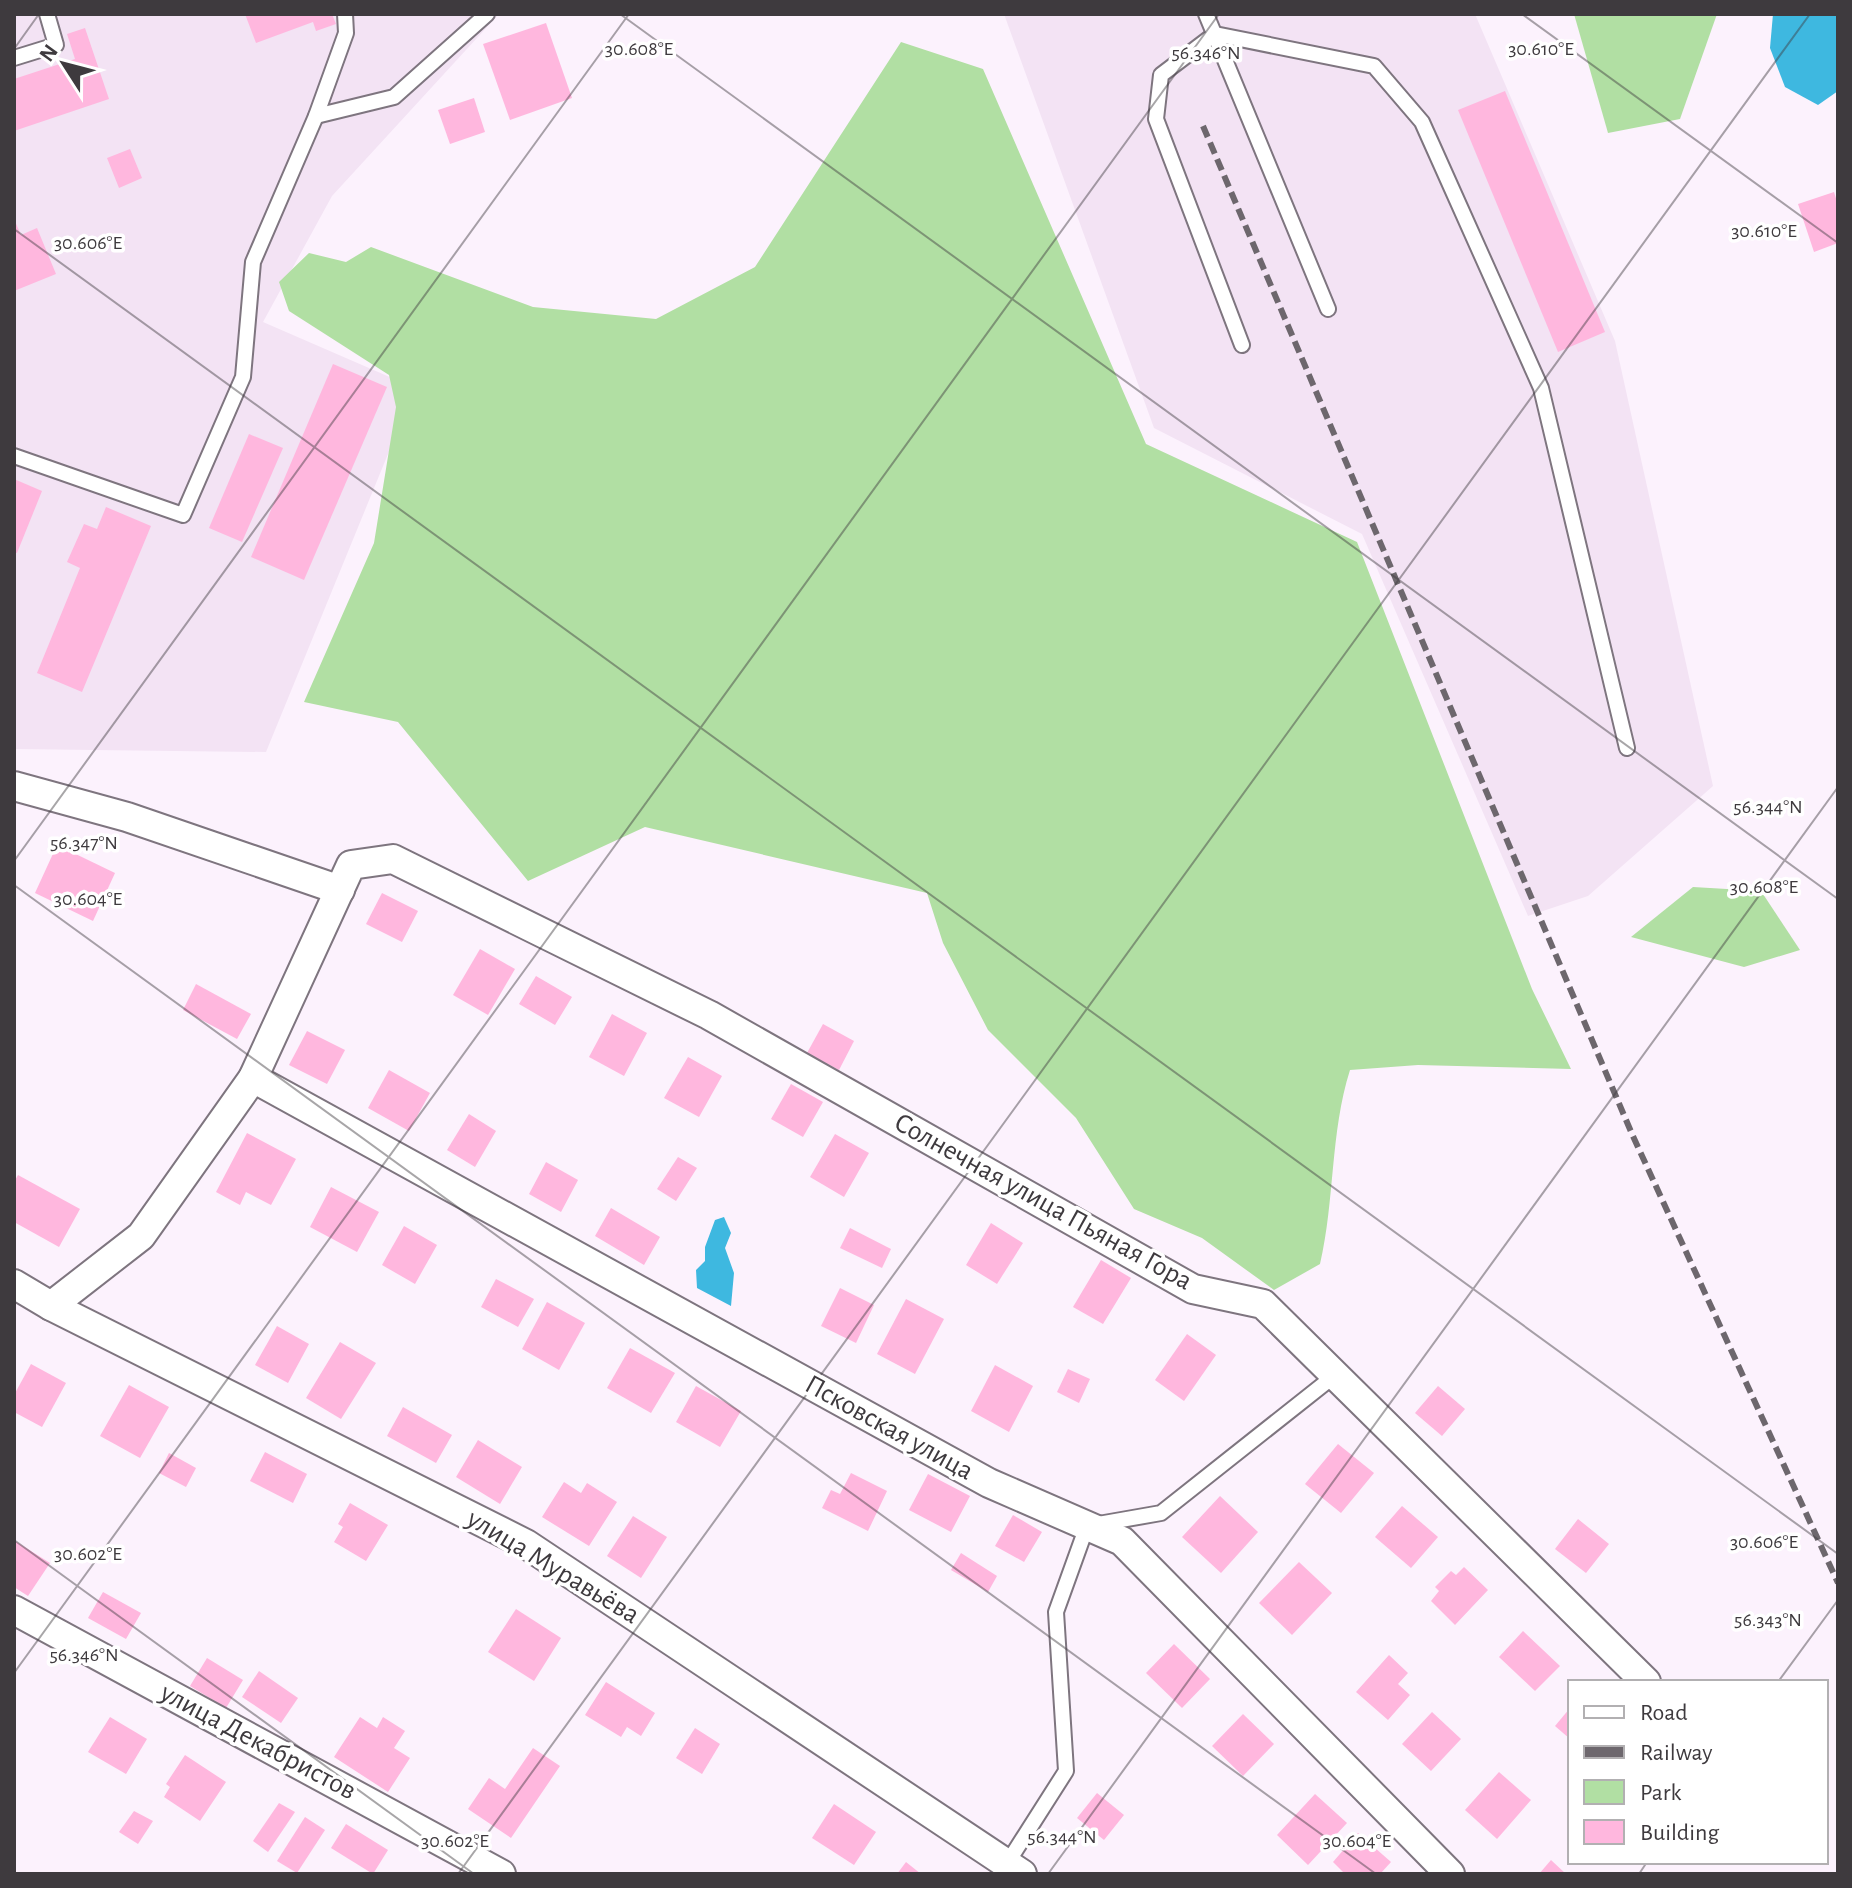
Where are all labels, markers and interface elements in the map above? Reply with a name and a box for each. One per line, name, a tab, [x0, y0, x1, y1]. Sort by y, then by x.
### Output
north arrow	[24, 24, 104, 104]
text: 30.608°E	[605, 39, 674, 59]
text: 30.610°E	[1508, 39, 1574, 59]
text: N	[35, 40, 62, 65]
text: 56.346°N	[1171, 43, 1241, 63]
text: 30.610°E	[1731, 221, 1797, 241]
text: 30.606°E	[54, 233, 122, 253]
text: 56.344°N	[1733, 797, 1803, 817]
text: 56.347°N	[50, 833, 118, 853]
text: 30.608°E	[1730, 877, 1799, 897]
text: 30.604°E	[54, 889, 123, 909]
street label: Солнечная улица Пьяная Гора	[889, 1108, 1197, 1296]
street label: Псковская улица	[800, 1370, 978, 1486]
street label: улица Муравьёва	[461, 1504, 644, 1629]
text: 30.606°E	[1730, 1532, 1798, 1552]
text: 30.602°E	[54, 1544, 122, 1564]
text: 56.343°N	[1734, 1610, 1802, 1630]
text: 56.346°N	[49, 1645, 119, 1665]
street label: улица Декабристов	[155, 1678, 360, 1805]
legend	[1568, 1680, 1828, 1864]
text: Road	[1640, 1701, 1688, 1725]
text: Railway	[1640, 1741, 1712, 1765]
text: Park	[1640, 1781, 1681, 1805]
text: Building	[1640, 1821, 1719, 1845]
text: 56.344°N	[1027, 1827, 1097, 1847]
text: 30.602°E	[421, 1831, 489, 1851]
text: 30.604°E	[1323, 1831, 1392, 1851]

